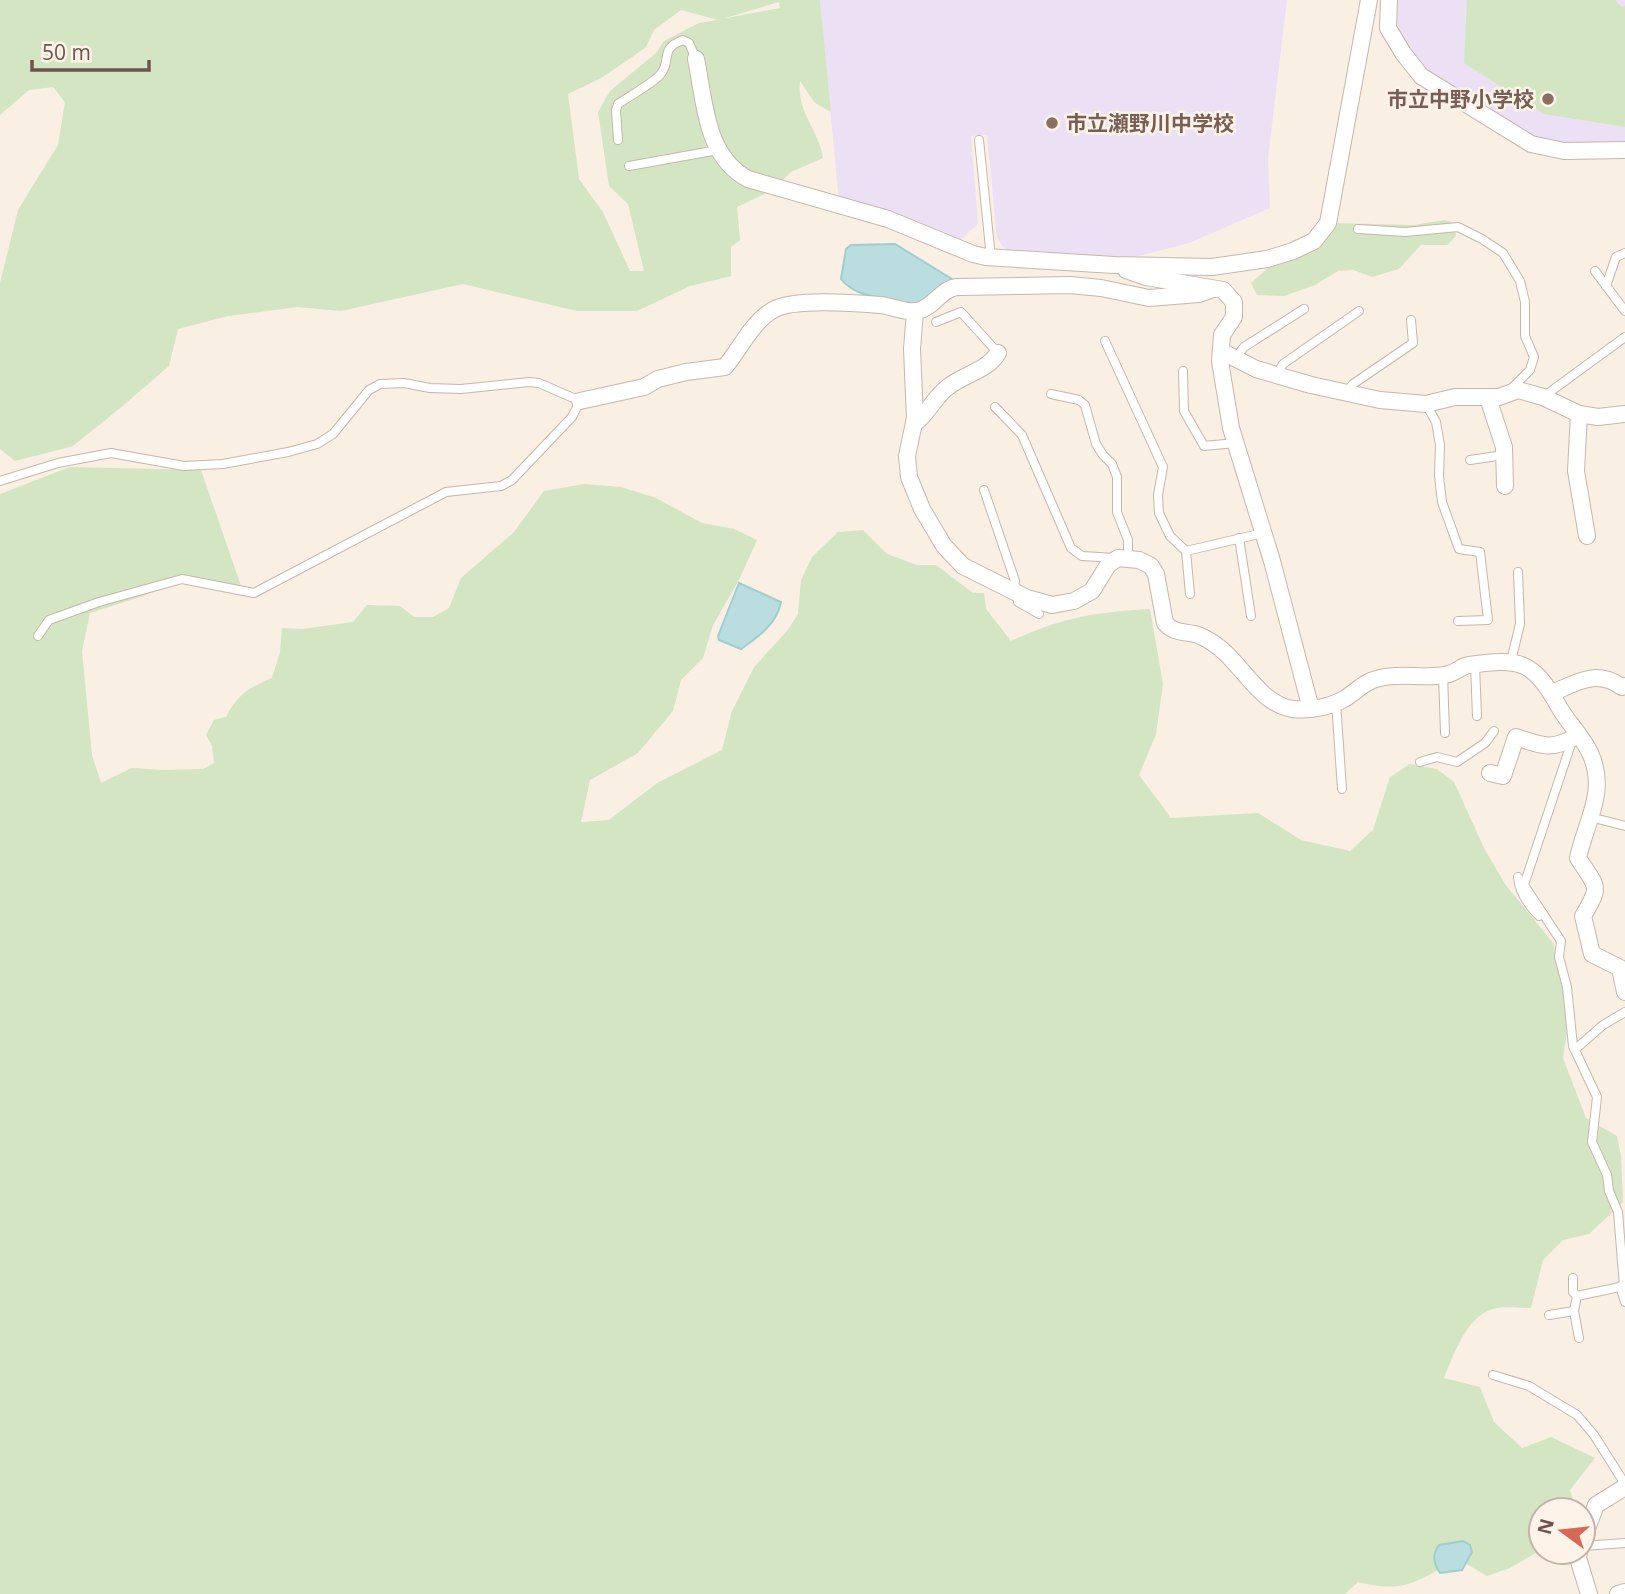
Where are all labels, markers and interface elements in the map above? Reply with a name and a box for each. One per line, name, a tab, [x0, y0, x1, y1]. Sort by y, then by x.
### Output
scale bar	[32, 28, 149, 72]
text: 50 m	[42, 38, 91, 66]
place label: 市立中野小学校	[1387, 85, 1534, 113]
marker: 市立中野小学校	[1540, 91, 1556, 107]
place label: 市立瀬野川中学校	[1066, 109, 1234, 137]
marker: 市立瀬野川中学校	[1044, 115, 1060, 131]
north arrow	[1527, 1496, 1597, 1566]
text: N	[1531, 1516, 1560, 1537]

